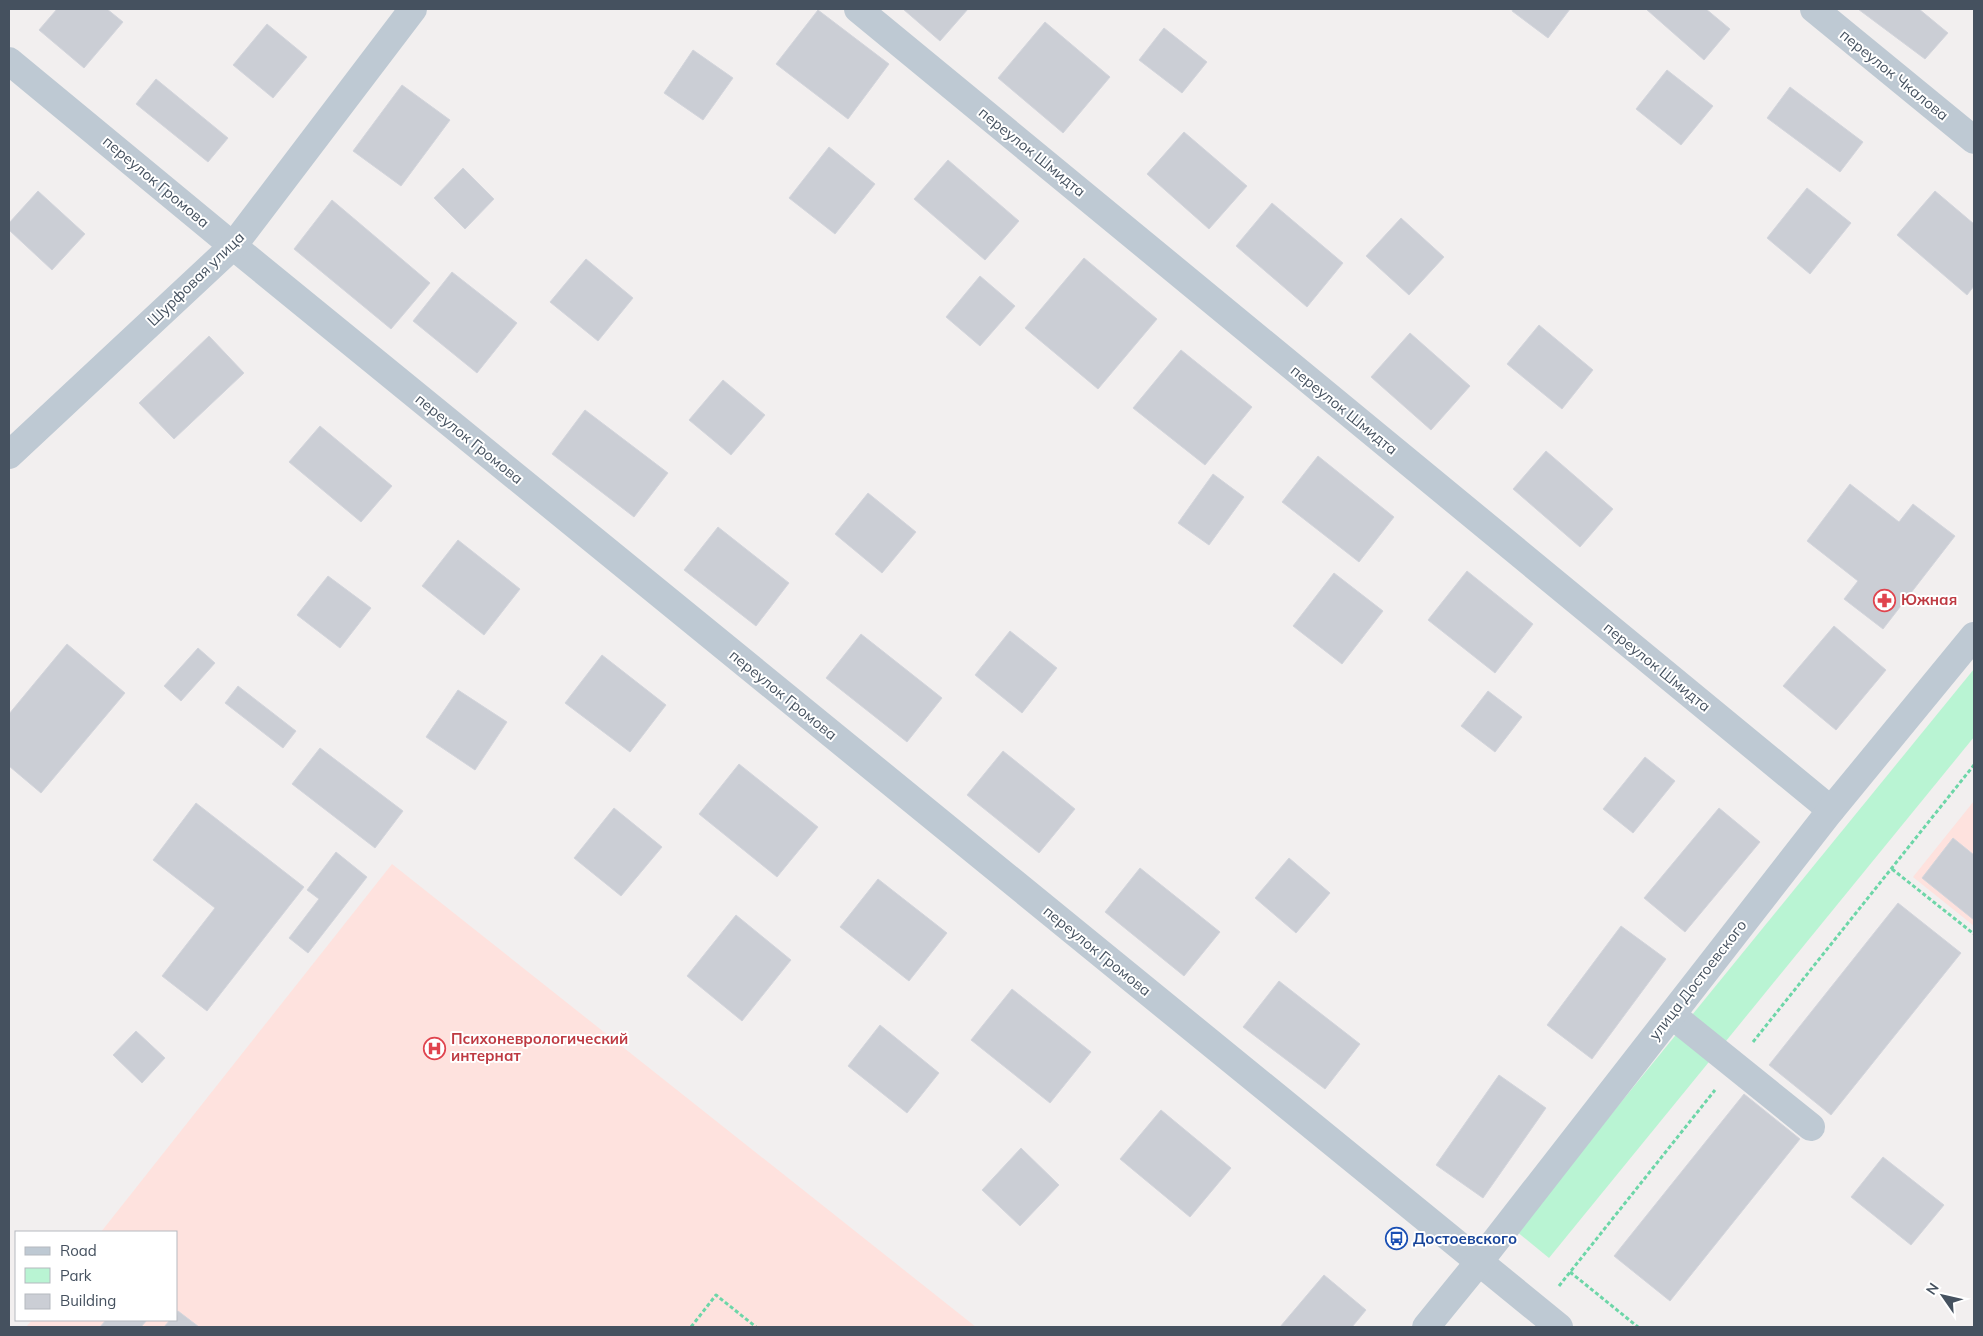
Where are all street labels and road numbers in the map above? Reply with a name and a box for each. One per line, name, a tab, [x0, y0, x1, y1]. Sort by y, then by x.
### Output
street label: переулок Чкалова	[1836, 25, 1953, 124]
street label: переулок Шмидта	[975, 103, 1090, 201]
street label: переулок Громова	[99, 132, 213, 232]
street label: Шурфовая улица	[143, 227, 248, 330]
street label: переулок Шмидта	[1287, 361, 1402, 459]
street label: переулок Громова	[412, 389, 527, 488]
street label: переулок Шмидта	[1600, 618, 1715, 716]
street label: переулок Громова	[726, 645, 841, 744]
street label: переулок Громова	[1040, 901, 1155, 1000]
street label: улица Достоевского	[1645, 916, 1751, 1044]

